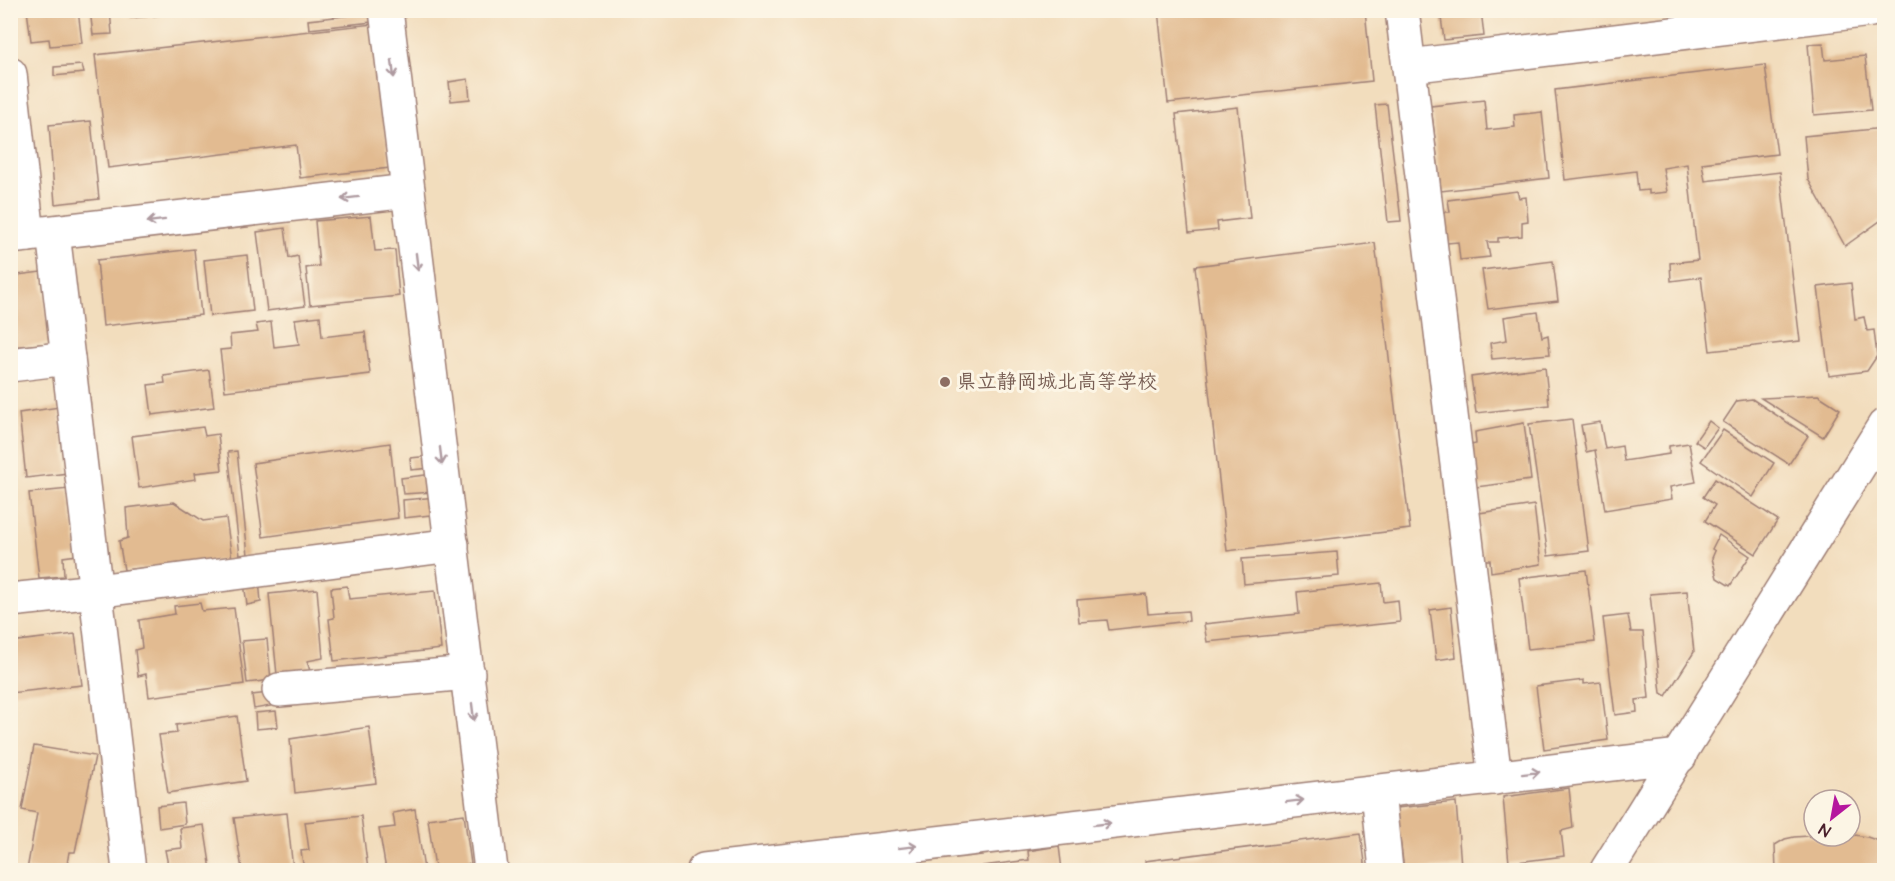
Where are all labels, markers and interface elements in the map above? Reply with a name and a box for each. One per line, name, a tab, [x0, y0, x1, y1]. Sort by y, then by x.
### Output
one-way arrow	[388, 58, 399, 78]
one-way arrow	[341, 193, 360, 204]
one-way arrow	[147, 215, 167, 226]
one-way arrow	[412, 252, 423, 272]
place label: 県立静岡城北高等学校	[957, 368, 1157, 396]
marker: 県立静岡城北高等学校	[938, 375, 952, 389]
one-way arrow	[435, 445, 446, 465]
one-way arrow	[468, 701, 479, 721]
one-way arrow	[1520, 768, 1540, 779]
north arrow	[1802, 788, 1862, 848]
one-way arrow	[1285, 795, 1305, 806]
one-way arrow	[1091, 818, 1111, 829]
text: N	[1815, 818, 1835, 842]
one-way arrow	[898, 841, 917, 852]

